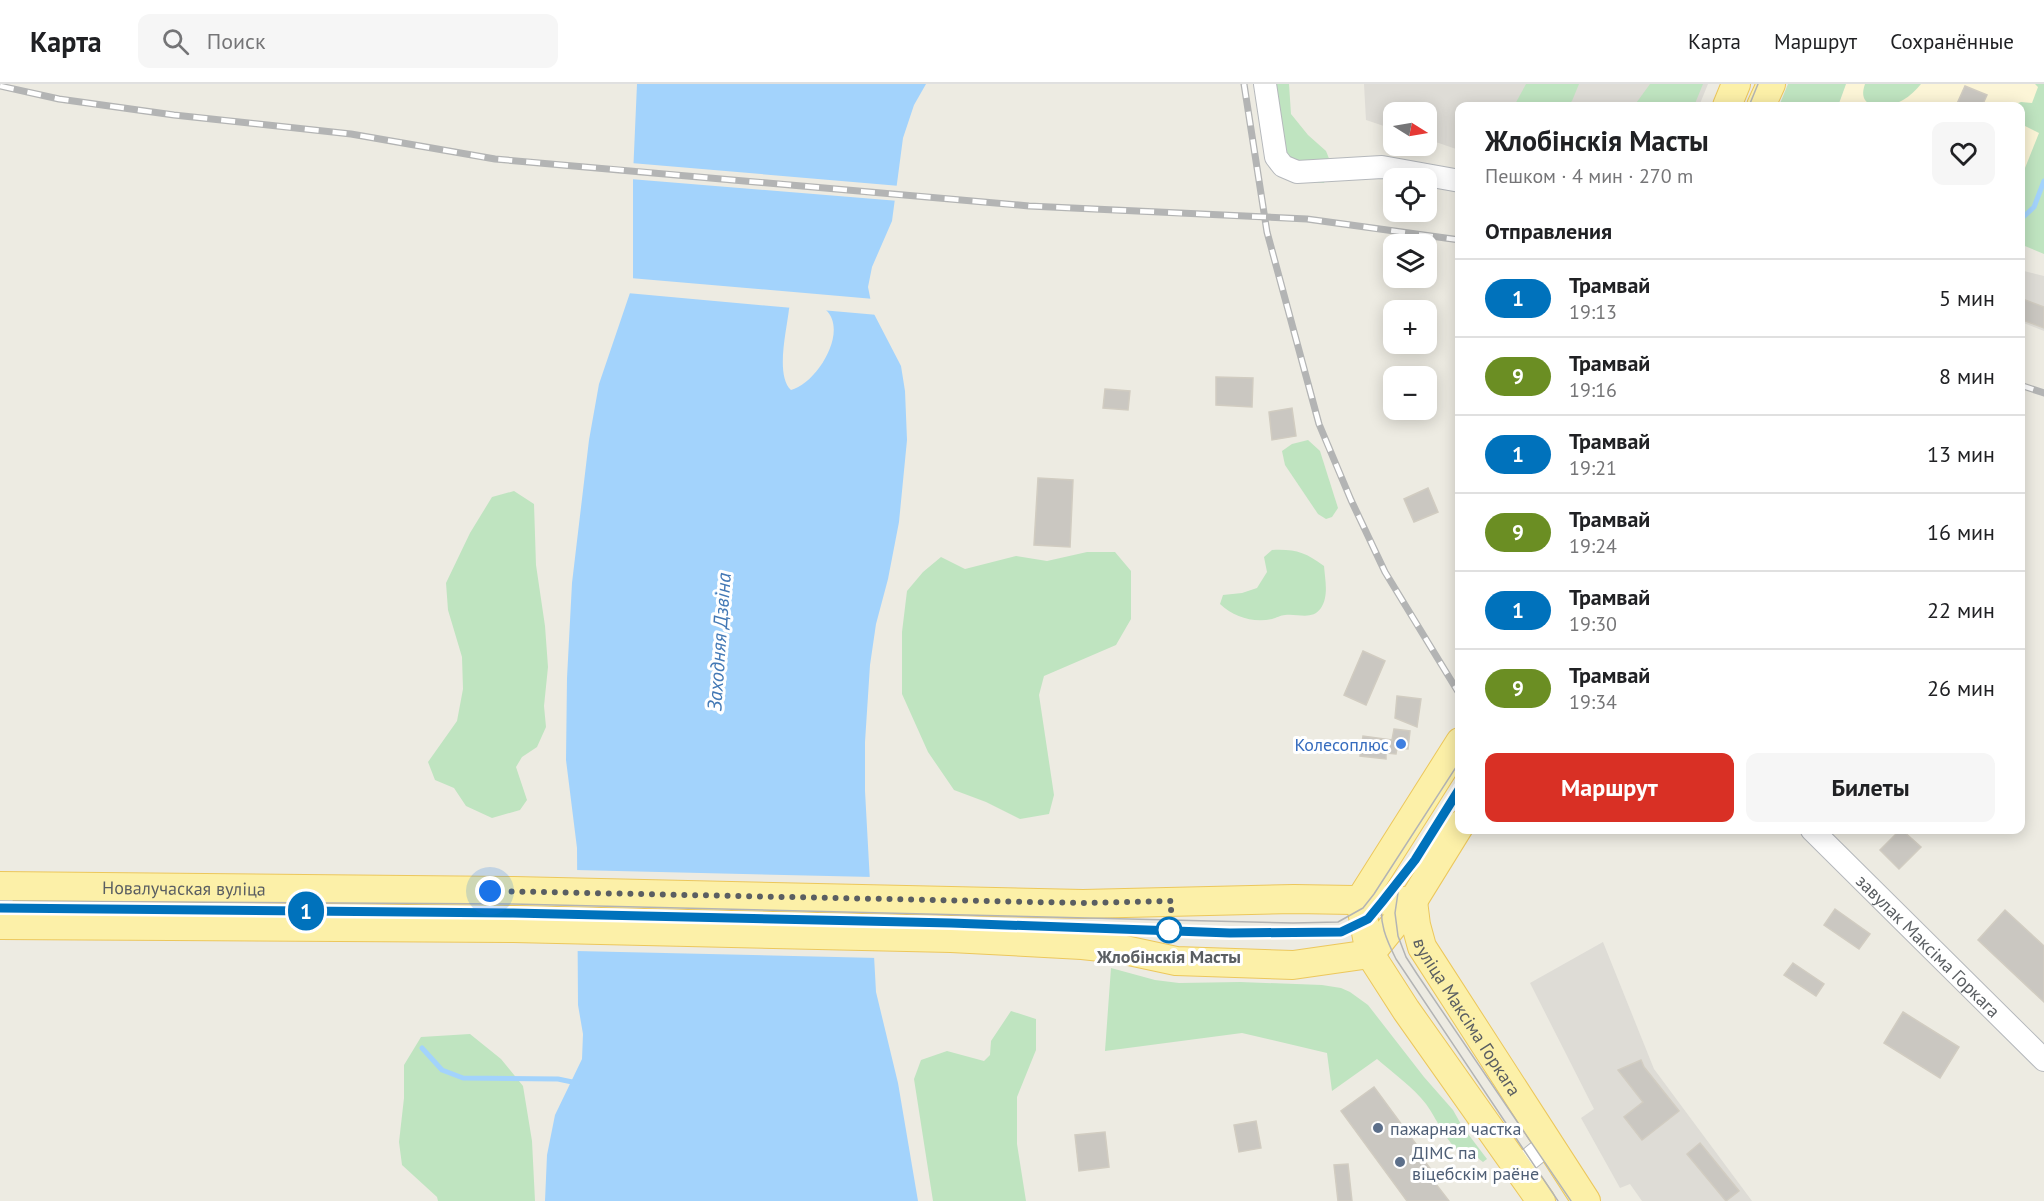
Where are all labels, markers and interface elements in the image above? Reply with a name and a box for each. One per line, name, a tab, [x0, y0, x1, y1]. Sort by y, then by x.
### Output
search box	[138, 14, 558, 68]
text: Карта	[30, 23, 102, 60]
icon: search	[159, 25, 192, 58]
text: Поиск	[207, 27, 266, 55]
text: Карта	[1688, 28, 1741, 55]
text: Маршрут	[1774, 28, 1857, 55]
text: Сохранённые	[1890, 28, 2014, 55]
north arrow	[1383, 102, 1437, 156]
map controls	[1383, 102, 1437, 420]
text: Жлобінскія Масты	[1485, 122, 1709, 159]
button: heart	[1932, 122, 1995, 185]
text: Пешком · 4 мин · 270 m	[1485, 163, 1693, 189]
button: locate	[1383, 168, 1437, 222]
text: Отправления	[1485, 217, 1612, 245]
button: layers	[1383, 234, 1437, 288]
text: Трамвай	[1569, 271, 1650, 299]
text: 5 мин	[1939, 284, 1995, 312]
text: 1	[1512, 285, 1524, 312]
text: 19:13	[1569, 299, 1617, 325]
button: +	[1383, 300, 1437, 354]
text: Трамвай	[1569, 349, 1650, 377]
text: 8 мин	[1939, 362, 1995, 390]
text: 9	[1512, 363, 1524, 390]
button: −	[1383, 366, 1437, 420]
text: 19:16	[1569, 377, 1617, 403]
text: Трамвай	[1569, 427, 1650, 455]
text: 13 мин	[1927, 440, 1995, 468]
text: 1	[1512, 441, 1524, 468]
text: 19:21	[1569, 455, 1617, 481]
text: Трамвай	[1569, 505, 1650, 533]
text: 16 мин	[1927, 518, 1995, 546]
text: 9	[1512, 519, 1524, 546]
text: 19:24	[1569, 533, 1617, 559]
water label: Заходняя Дзвіна	[701, 572, 737, 712]
text: Трамвай	[1569, 583, 1650, 611]
text: 22 мин	[1927, 596, 1995, 624]
text: 1	[1512, 597, 1524, 624]
text: 19:30	[1569, 611, 1617, 637]
text: Трамвай	[1569, 661, 1650, 689]
text: 26 мин	[1927, 674, 1995, 702]
text: 9	[1512, 675, 1524, 702]
text: 19:34	[1569, 689, 1617, 715]
place label: Колесоплюс	[1295, 733, 1389, 756]
marker: Колесоплюс	[1394, 737, 1408, 751]
button: Маршрут	[1485, 753, 1734, 822]
button: Билеты	[1746, 753, 1995, 822]
street label: завулак Максіма Горкага	[1852, 869, 2005, 1022]
street label: Новалучаская вуліца	[102, 875, 266, 900]
your location	[475, 876, 505, 906]
line badge: 1	[286, 892, 326, 930]
text: 1	[300, 898, 312, 925]
marker: Жлобінскія Масты	[1156, 917, 1182, 943]
street label: вуліца Максіма Горкага	[1409, 936, 1526, 1100]
place label: Жлобінскія Масты	[1096, 945, 1241, 968]
place label: пажарная частка	[1390, 1117, 1521, 1140]
marker: пажарная частка	[1371, 1121, 1385, 1135]
place label: ДІМС па віцебскім раёне	[1412, 1141, 1539, 1185]
marker: ДІМС па віцебскім раёне	[1393, 1155, 1407, 1169]

